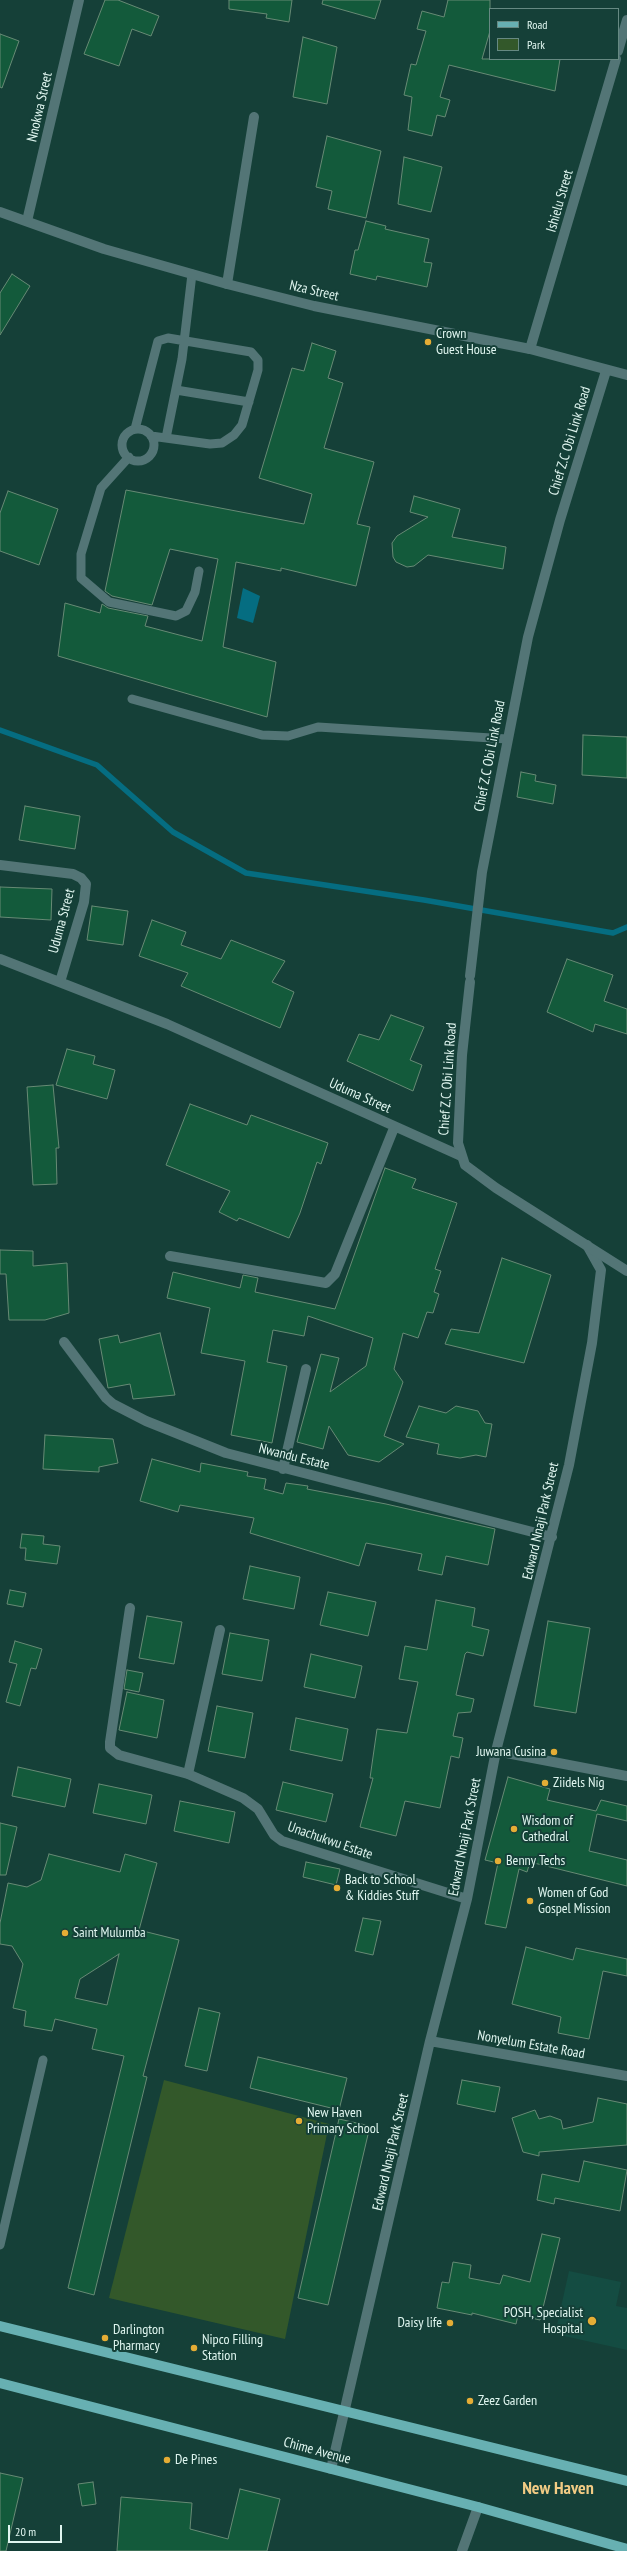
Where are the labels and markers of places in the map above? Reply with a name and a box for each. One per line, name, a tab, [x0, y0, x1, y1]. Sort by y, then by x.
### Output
place label: Crown Guest House	[436, 326, 496, 358]
marker: Crown Guest House	[423, 337, 433, 347]
place label: Juwana Cusina	[476, 1744, 546, 1760]
marker: Juwana Cusina	[549, 1747, 559, 1757]
place label: Ziidels Nig	[553, 1775, 605, 1791]
marker: Ziidels Nig	[540, 1778, 550, 1788]
place label: Wisdom of Cathedral	[522, 1813, 573, 1846]
marker: Wisdom of Cathedral	[509, 1824, 519, 1834]
place label: Benny Techs	[506, 1853, 565, 1869]
marker: Benny Techs	[493, 1856, 503, 1866]
place label: Back to School & Kiddies Stuff	[345, 1872, 419, 1904]
marker: Back to School & Kiddies Stuff	[332, 1883, 342, 1893]
place label: Women of God Gospel Mission	[538, 1885, 610, 1918]
marker: Women of God Gospel Mission	[525, 1896, 535, 1906]
place label: Saint Mulumba	[73, 1925, 146, 1941]
marker: Saint Mulumba	[60, 1928, 70, 1938]
place label: New Haven Primary School	[307, 2105, 379, 2138]
marker: New Haven Primary School	[294, 2116, 304, 2126]
place label: POSH, Specialist Hospital	[504, 2305, 583, 2338]
place label: Daisy life	[397, 2315, 442, 2331]
marker: POSH, Specialist Hospital	[586, 2315, 598, 2327]
marker: Daisy life	[445, 2318, 455, 2328]
place label: Darlington Pharmacy	[113, 2322, 164, 2354]
place label: Nipco Filling Station	[202, 2332, 263, 2364]
marker: Darlington Pharmacy	[100, 2333, 110, 2343]
marker: Nipco Filling Station	[189, 2343, 199, 2353]
place label: Zeez Garden	[478, 2393, 537, 2409]
marker: Zeez Garden	[465, 2396, 475, 2406]
place label: De Pines	[175, 2452, 217, 2468]
marker: De Pines	[162, 2455, 172, 2465]

